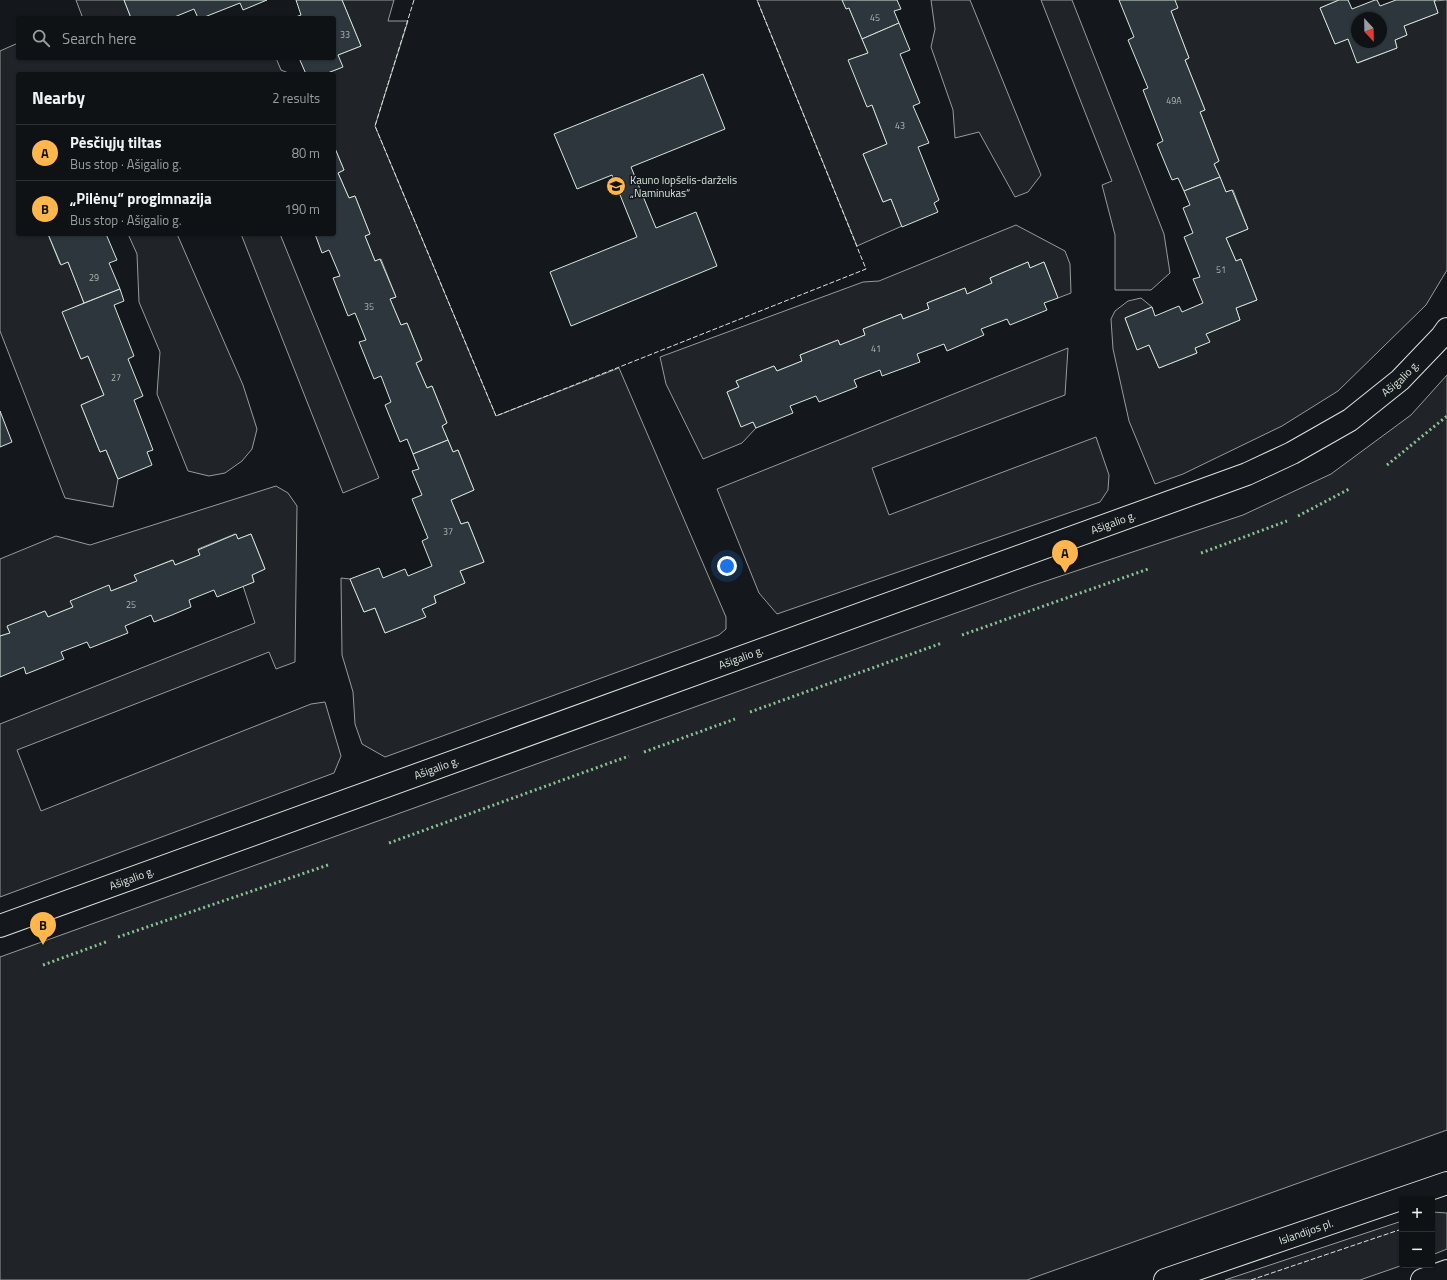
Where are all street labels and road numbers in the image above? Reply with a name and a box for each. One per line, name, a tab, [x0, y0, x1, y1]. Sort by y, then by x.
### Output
street label: Ašigalio g.	[1378, 357, 1423, 400]
street label: Ašigalio g.	[1089, 507, 1138, 538]
street label: Ašigalio g.	[716, 642, 765, 673]
street label: Ašigalio g.	[412, 752, 461, 783]
street label: Ašigalio g.	[107, 863, 156, 894]
street label: Islandijos pl.	[1277, 1215, 1335, 1248]

